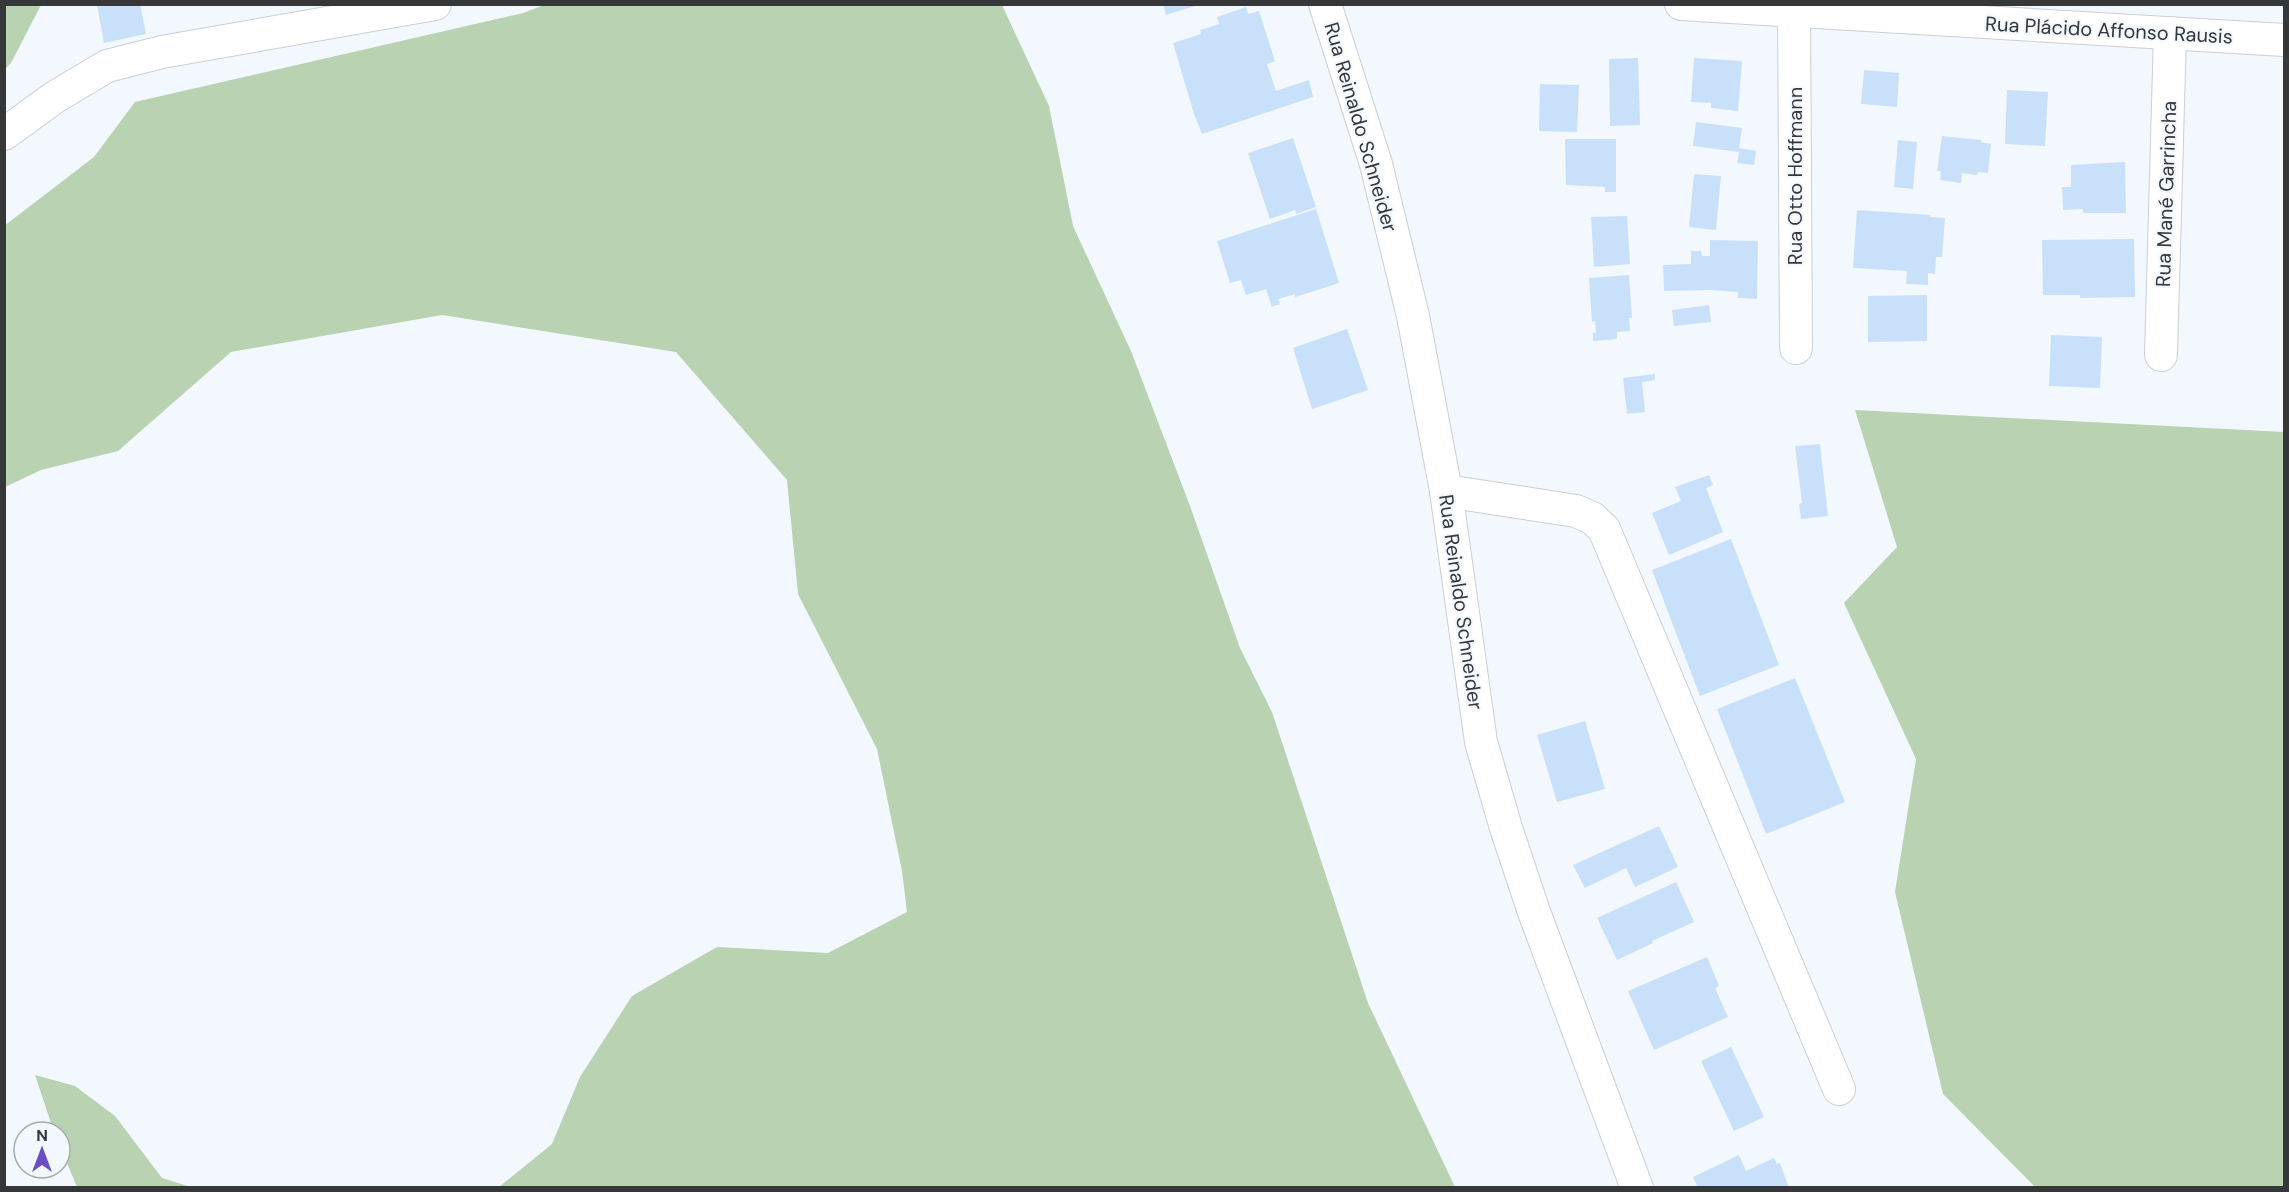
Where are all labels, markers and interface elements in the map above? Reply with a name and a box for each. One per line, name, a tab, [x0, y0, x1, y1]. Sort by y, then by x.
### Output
street label: Rua Plácido Affonso Rausis	[1985, 11, 2233, 49]
street label: Rua Reinaldo Schneider	[1319, 19, 1403, 235]
street label: Rua Otto Hoffmann	[1782, 87, 1808, 265]
street label: Rua Mané Garrincha	[2150, 100, 2182, 288]
street label: Rua Reinaldo Schneider	[1433, 493, 1489, 711]
north arrow	[12, 1120, 72, 1180]
text: N	[36, 1125, 48, 1146]

